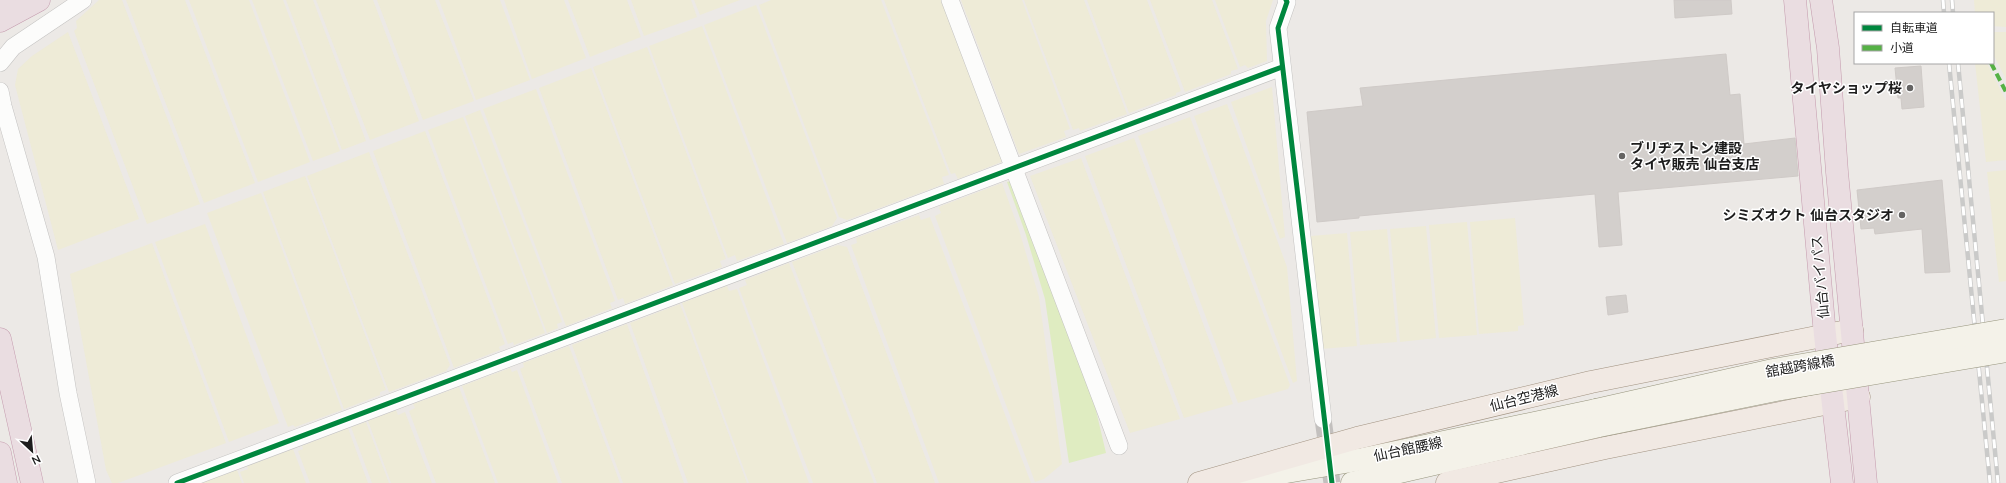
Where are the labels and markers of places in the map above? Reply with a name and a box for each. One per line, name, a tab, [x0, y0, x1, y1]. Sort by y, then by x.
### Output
place label: タイヤショップ桜	[1790, 79, 1902, 97]
marker: タイヤショップ桜	[1905, 83, 1915, 93]
place label: ブリヂストン建設 タイヤ販売 仙台支店	[1630, 139, 1759, 173]
marker: ブリヂストン建設 タイヤ販売 仙台支店	[1617, 151, 1627, 161]
place label: シミズオクト 仙台スタジオ	[1722, 206, 1894, 224]
marker: シミズオクト 仙台スタジオ	[1897, 210, 1907, 220]

